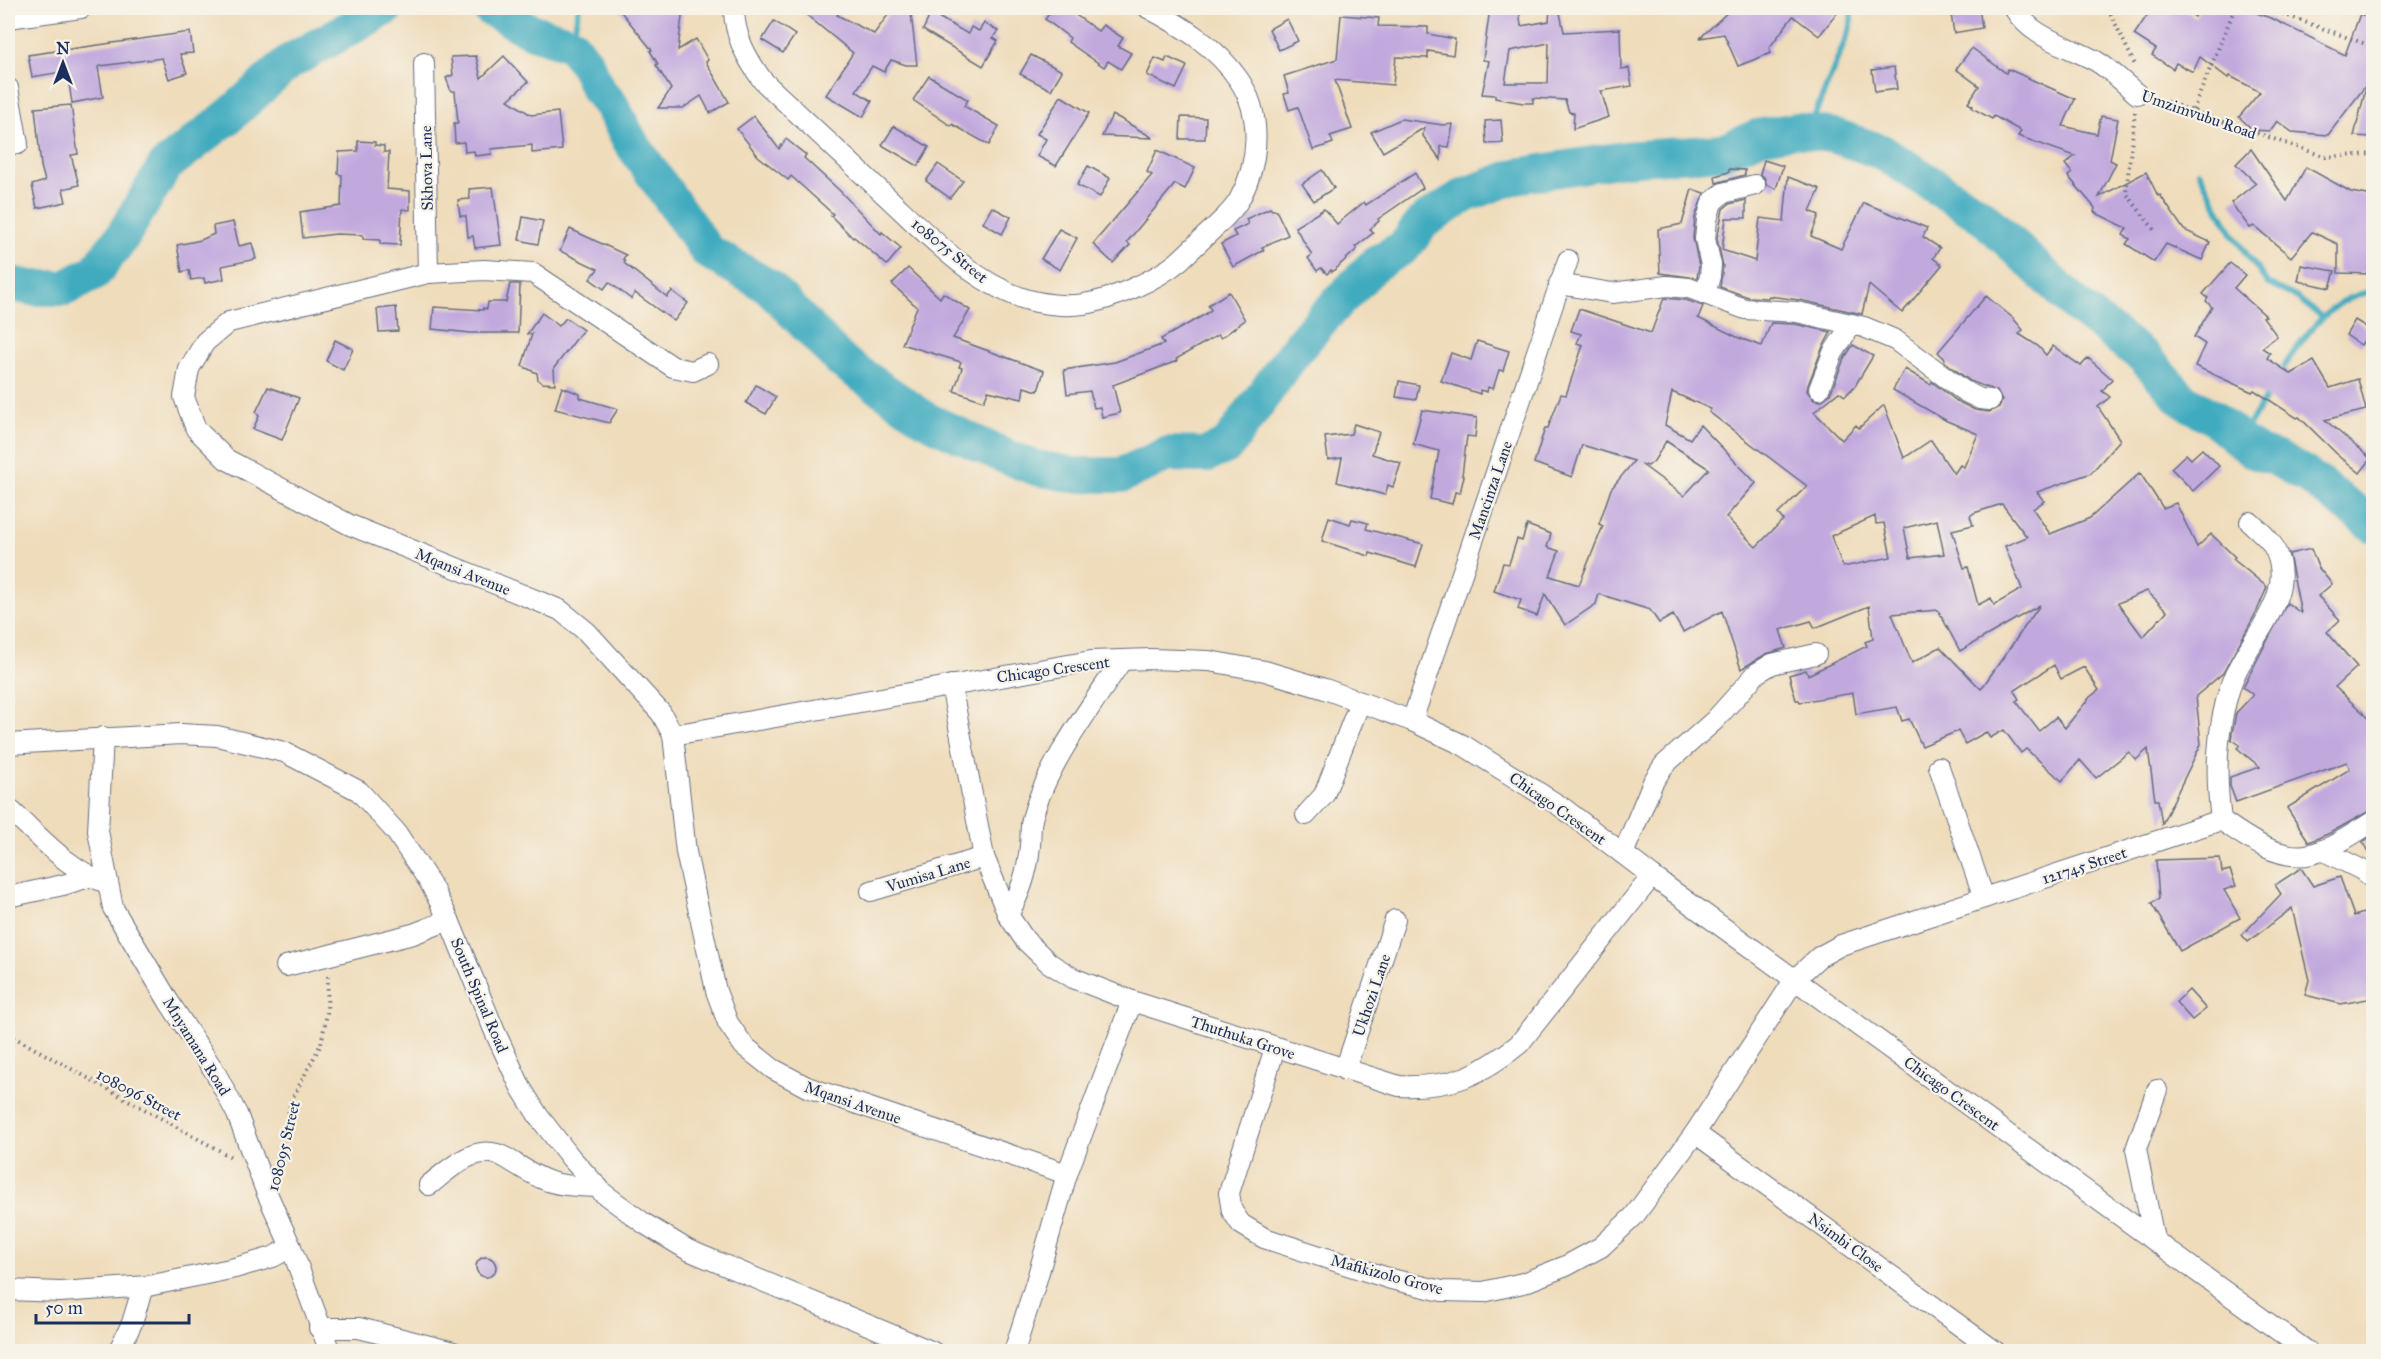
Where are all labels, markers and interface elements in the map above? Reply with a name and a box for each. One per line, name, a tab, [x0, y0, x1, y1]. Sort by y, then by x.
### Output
north arrow	[33, 33, 93, 93]
text: N	[56, 39, 70, 58]
street label: Umzimvubu Road	[2139, 86, 2259, 143]
street label: Skhova Lane	[416, 125, 437, 211]
street label: 108075 Street	[908, 214, 992, 287]
street label: Mancinza Lane	[1465, 438, 1516, 542]
street label: Mqansi Avenue	[412, 544, 514, 600]
street label: Chicago Crescent	[995, 652, 1111, 688]
street label: Chicago Crescent	[1505, 768, 1610, 850]
street label: 121745 Street	[2039, 843, 2129, 888]
street label: Vumisa Lane	[883, 853, 973, 897]
street label: South Spinal Road	[447, 935, 512, 1055]
street label: Ukhozi Lane	[1348, 951, 1395, 1039]
street label: Mnyamana Road	[159, 994, 234, 1099]
street label: Thuthuka Grove	[1188, 1012, 1298, 1063]
street label: Chicago Crescent	[1900, 1052, 2004, 1136]
street label: 108096 Street	[93, 1064, 185, 1125]
street label: Mqansi Avenue	[802, 1077, 904, 1129]
street label: 108095 Street	[263, 1099, 304, 1193]
street label: Nsimbi Close	[1804, 1209, 1887, 1276]
street label: Mafikizolo Grove	[1329, 1250, 1445, 1299]
scale bar	[36, 1287, 189, 1325]
text: 50 m	[45, 1297, 83, 1319]

